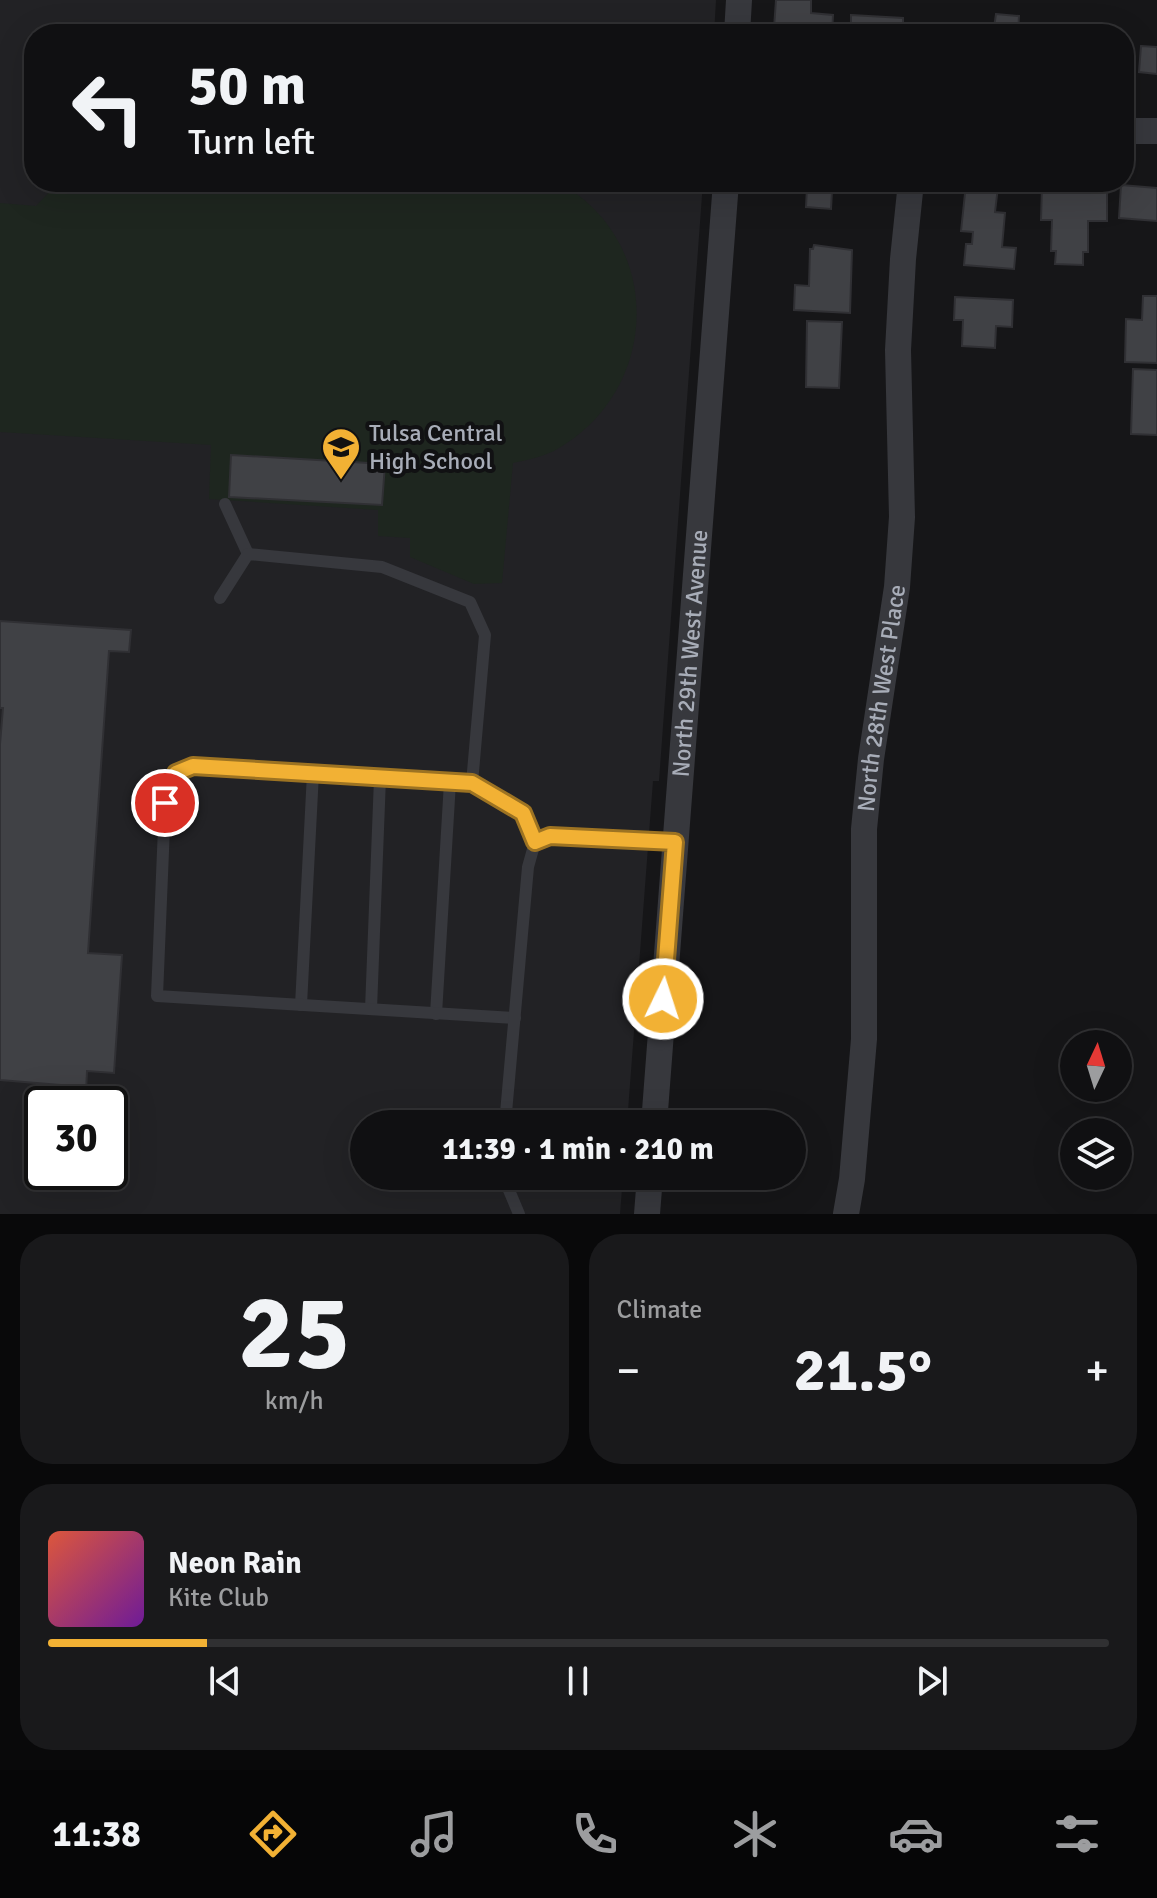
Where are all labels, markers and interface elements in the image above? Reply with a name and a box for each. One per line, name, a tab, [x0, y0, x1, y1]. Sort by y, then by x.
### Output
text: 50 m	[188, 51, 306, 120]
icon: left	[56, 56, 160, 160]
text: Turn left	[188, 120, 315, 165]
place label: Tulsa Central High School	[369, 418, 503, 476]
school or university icon: Tulsa Central High School	[320, 426, 362, 481]
street label: North 29th West Avenue	[666, 528, 714, 778]
street label: North 28th West Place	[851, 582, 912, 813]
pin	[131, 769, 199, 837]
icon: arrive	[143, 781, 187, 825]
position arrow	[621, 957, 705, 1041]
north arrow	[1060, 1030, 1132, 1102]
map controls	[1060, 1030, 1132, 1190]
speed limit sign: 30	[24, 1086, 128, 1190]
button: layers	[1060, 1118, 1132, 1190]
text: 11:39 · 1 min · 210 m	[442, 1131, 714, 1168]
text: 25	[238, 1269, 350, 1397]
text: Climate	[617, 1294, 702, 1326]
text: 21.5°	[794, 1334, 932, 1408]
text: −	[617, 1344, 640, 1398]
text: +	[1085, 1344, 1109, 1398]
text: km/h	[265, 1385, 324, 1417]
text: Neon Rain	[168, 1545, 302, 1582]
text: Kite Club	[168, 1582, 269, 1614]
icon: previous	[203, 1659, 247, 1703]
icon: pause	[556, 1659, 600, 1703]
icon: next	[910, 1659, 954, 1703]
icon: directions	[245, 1806, 301, 1862]
icon: music	[406, 1806, 462, 1862]
icon: phone	[567, 1806, 623, 1862]
icon: climate	[727, 1806, 783, 1862]
icon: car	[888, 1806, 944, 1862]
icon: filters	[1049, 1806, 1105, 1862]
text: 11:38	[52, 1812, 141, 1857]

